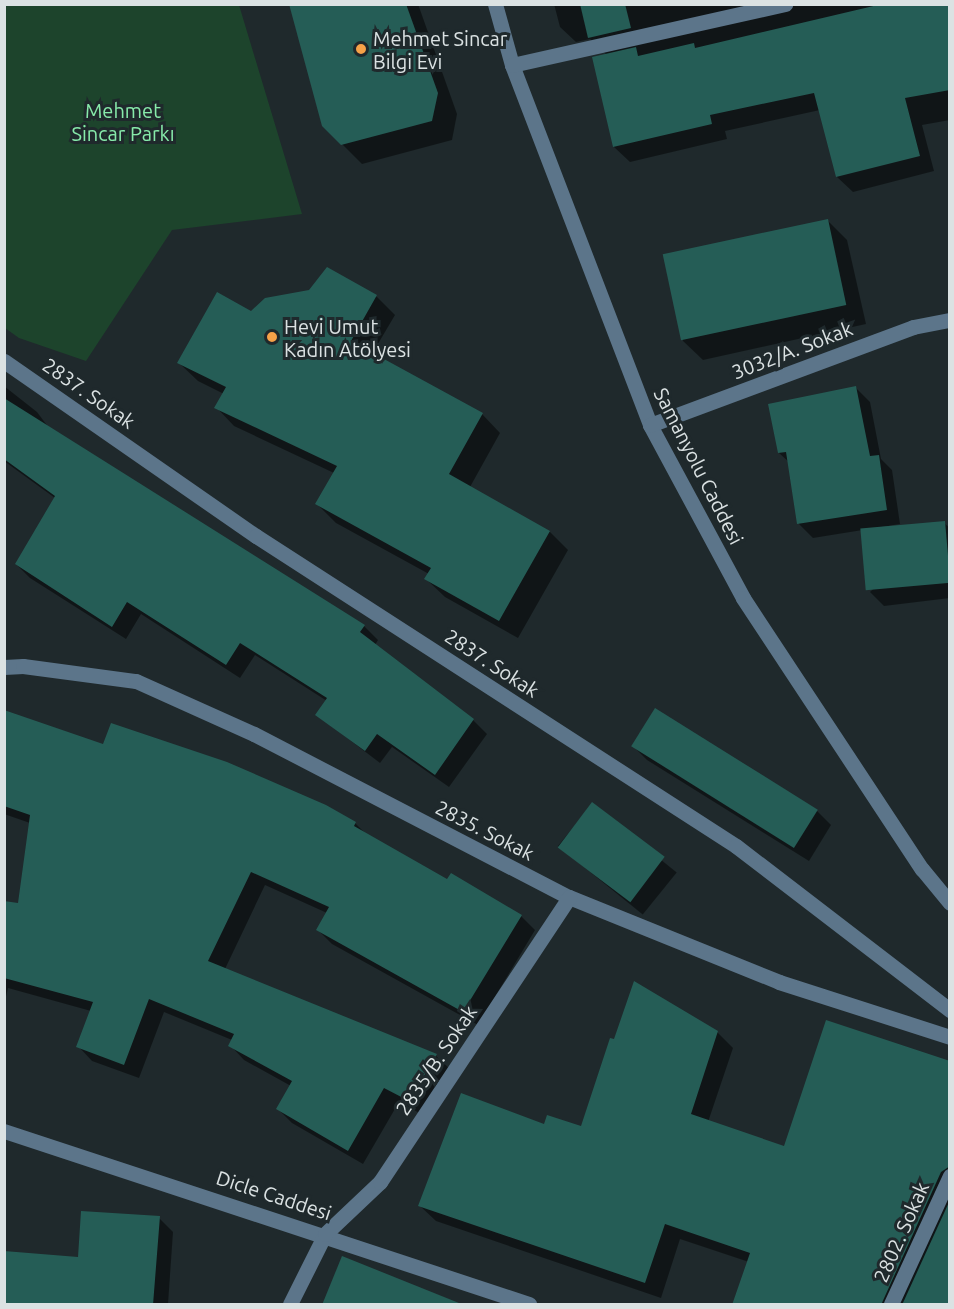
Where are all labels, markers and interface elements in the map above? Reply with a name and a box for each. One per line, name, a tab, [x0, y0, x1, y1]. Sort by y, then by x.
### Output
place label: Mehmet Sincar Bilgi Evi	[373, 26, 507, 73]
marker: Mehmet Sincar Bilgi Evi	[354, 42, 368, 56]
park label: Mehmet Sincar Parkı	[71, 99, 175, 146]
place label: Hevi Umut Kadın Atölyesi	[284, 314, 411, 361]
street label: 3032/A. Sokak	[728, 316, 856, 384]
marker: Hevi Umut Kadın Atölyesi	[265, 330, 279, 344]
street label: 2837. Sokak	[38, 352, 140, 434]
street label: Samanyolu Caddesi	[649, 384, 749, 548]
street label: 2837. Sokak	[440, 624, 544, 702]
street label: 2835. Sokak	[432, 795, 538, 865]
street label: 2835/B. Sokak	[390, 1001, 482, 1119]
street label: Dicle Caddesi	[213, 1165, 335, 1225]
street label: 2802. Sokak	[868, 1178, 934, 1286]

